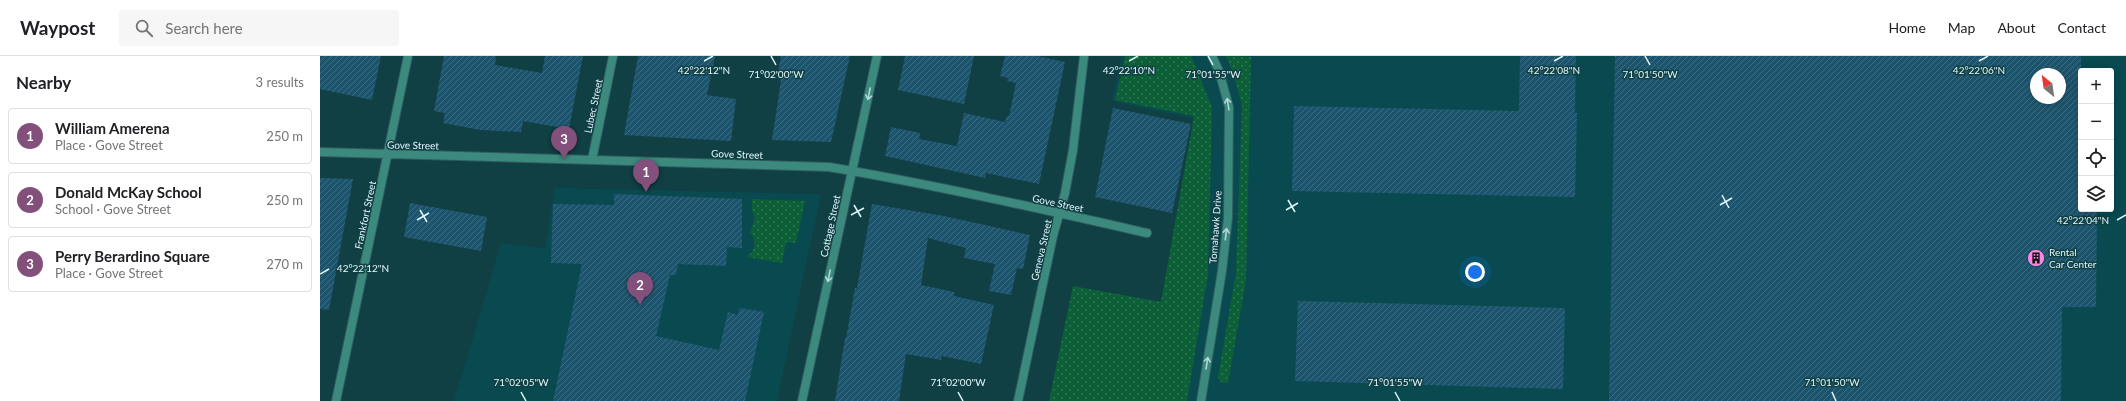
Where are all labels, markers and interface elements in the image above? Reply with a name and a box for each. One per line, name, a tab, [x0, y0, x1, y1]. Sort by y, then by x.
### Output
search box	[119, 10, 399, 46]
text: Waypost	[20, 16, 95, 39]
icon: search	[133, 17, 155, 39]
text: Search here	[165, 19, 243, 37]
text: Home	[1888, 19, 1926, 36]
text: Map	[1948, 19, 1975, 36]
text: About	[1997, 19, 2035, 36]
text: Contact	[2057, 19, 2106, 36]
text: 42°22'12"N	[678, 64, 730, 76]
text: 42°22'10"N	[1103, 64, 1155, 76]
text: 42°22'08"N	[1528, 64, 1580, 76]
text: 42°22'06"N	[1953, 64, 2005, 76]
text: 71°02'00"W	[748, 68, 804, 80]
text: 71°01'55"W	[1185, 68, 1241, 80]
text: 71°01'50"W	[1622, 68, 1678, 80]
north arrow	[2030, 68, 2066, 104]
map controls	[2078, 68, 2114, 212]
button: +	[2078, 68, 2114, 104]
text: Nearby	[16, 72, 71, 93]
text: 3 results	[256, 74, 304, 90]
street label: Lubec Street	[581, 77, 605, 134]
one-way arrow	[864, 87, 872, 100]
one-way arrow	[1224, 98, 1232, 111]
button: −	[2078, 104, 2114, 140]
text: William Amerena	[55, 119, 170, 137]
pin: 3	[551, 126, 577, 159]
text: 1	[26, 128, 34, 144]
text: 250 m	[266, 128, 303, 144]
text: Place · Gove Street	[55, 137, 163, 153]
street label: Gove Street	[387, 139, 439, 151]
button: locate	[2078, 140, 2114, 176]
street label: Gove Street	[711, 147, 764, 161]
pin: 1	[633, 159, 659, 192]
button: layers	[2078, 176, 2114, 212]
street label: Frankfort Street	[352, 179, 378, 250]
text: Donald McKay School	[55, 183, 202, 201]
street label: Tomahawk Drive	[1206, 190, 1224, 264]
text: 2	[26, 192, 34, 208]
text: 250 m	[266, 192, 303, 208]
street label: Gove Street	[1031, 192, 1085, 214]
street label: Cottage Street	[818, 193, 843, 258]
text: School · Gove Street	[55, 201, 171, 217]
text: 42°22'04"N	[2057, 214, 2109, 226]
street label: Geneva Street	[1028, 218, 1054, 282]
one-way arrow	[1222, 228, 1230, 241]
place label: Rental Car Center	[2049, 246, 2097, 270]
text: Perry Berardino Square	[55, 247, 210, 265]
building icon: Rental Car Center	[2026, 248, 2046, 268]
text: 3	[26, 256, 34, 272]
text: 270 m	[266, 256, 303, 272]
text: 42°22'12"N	[337, 262, 389, 274]
your location	[1465, 262, 1485, 282]
text: Place · Gove Street	[55, 265, 163, 281]
one-way arrow	[825, 269, 833, 282]
pin: 2	[627, 272, 653, 305]
one-way arrow	[1204, 356, 1212, 369]
text: 71°02'05"W	[493, 376, 549, 388]
text: 71°02'00"W	[930, 376, 986, 388]
text: 71°01'55"W	[1367, 376, 1423, 388]
text: 71°01'50"W	[1804, 376, 1860, 388]

